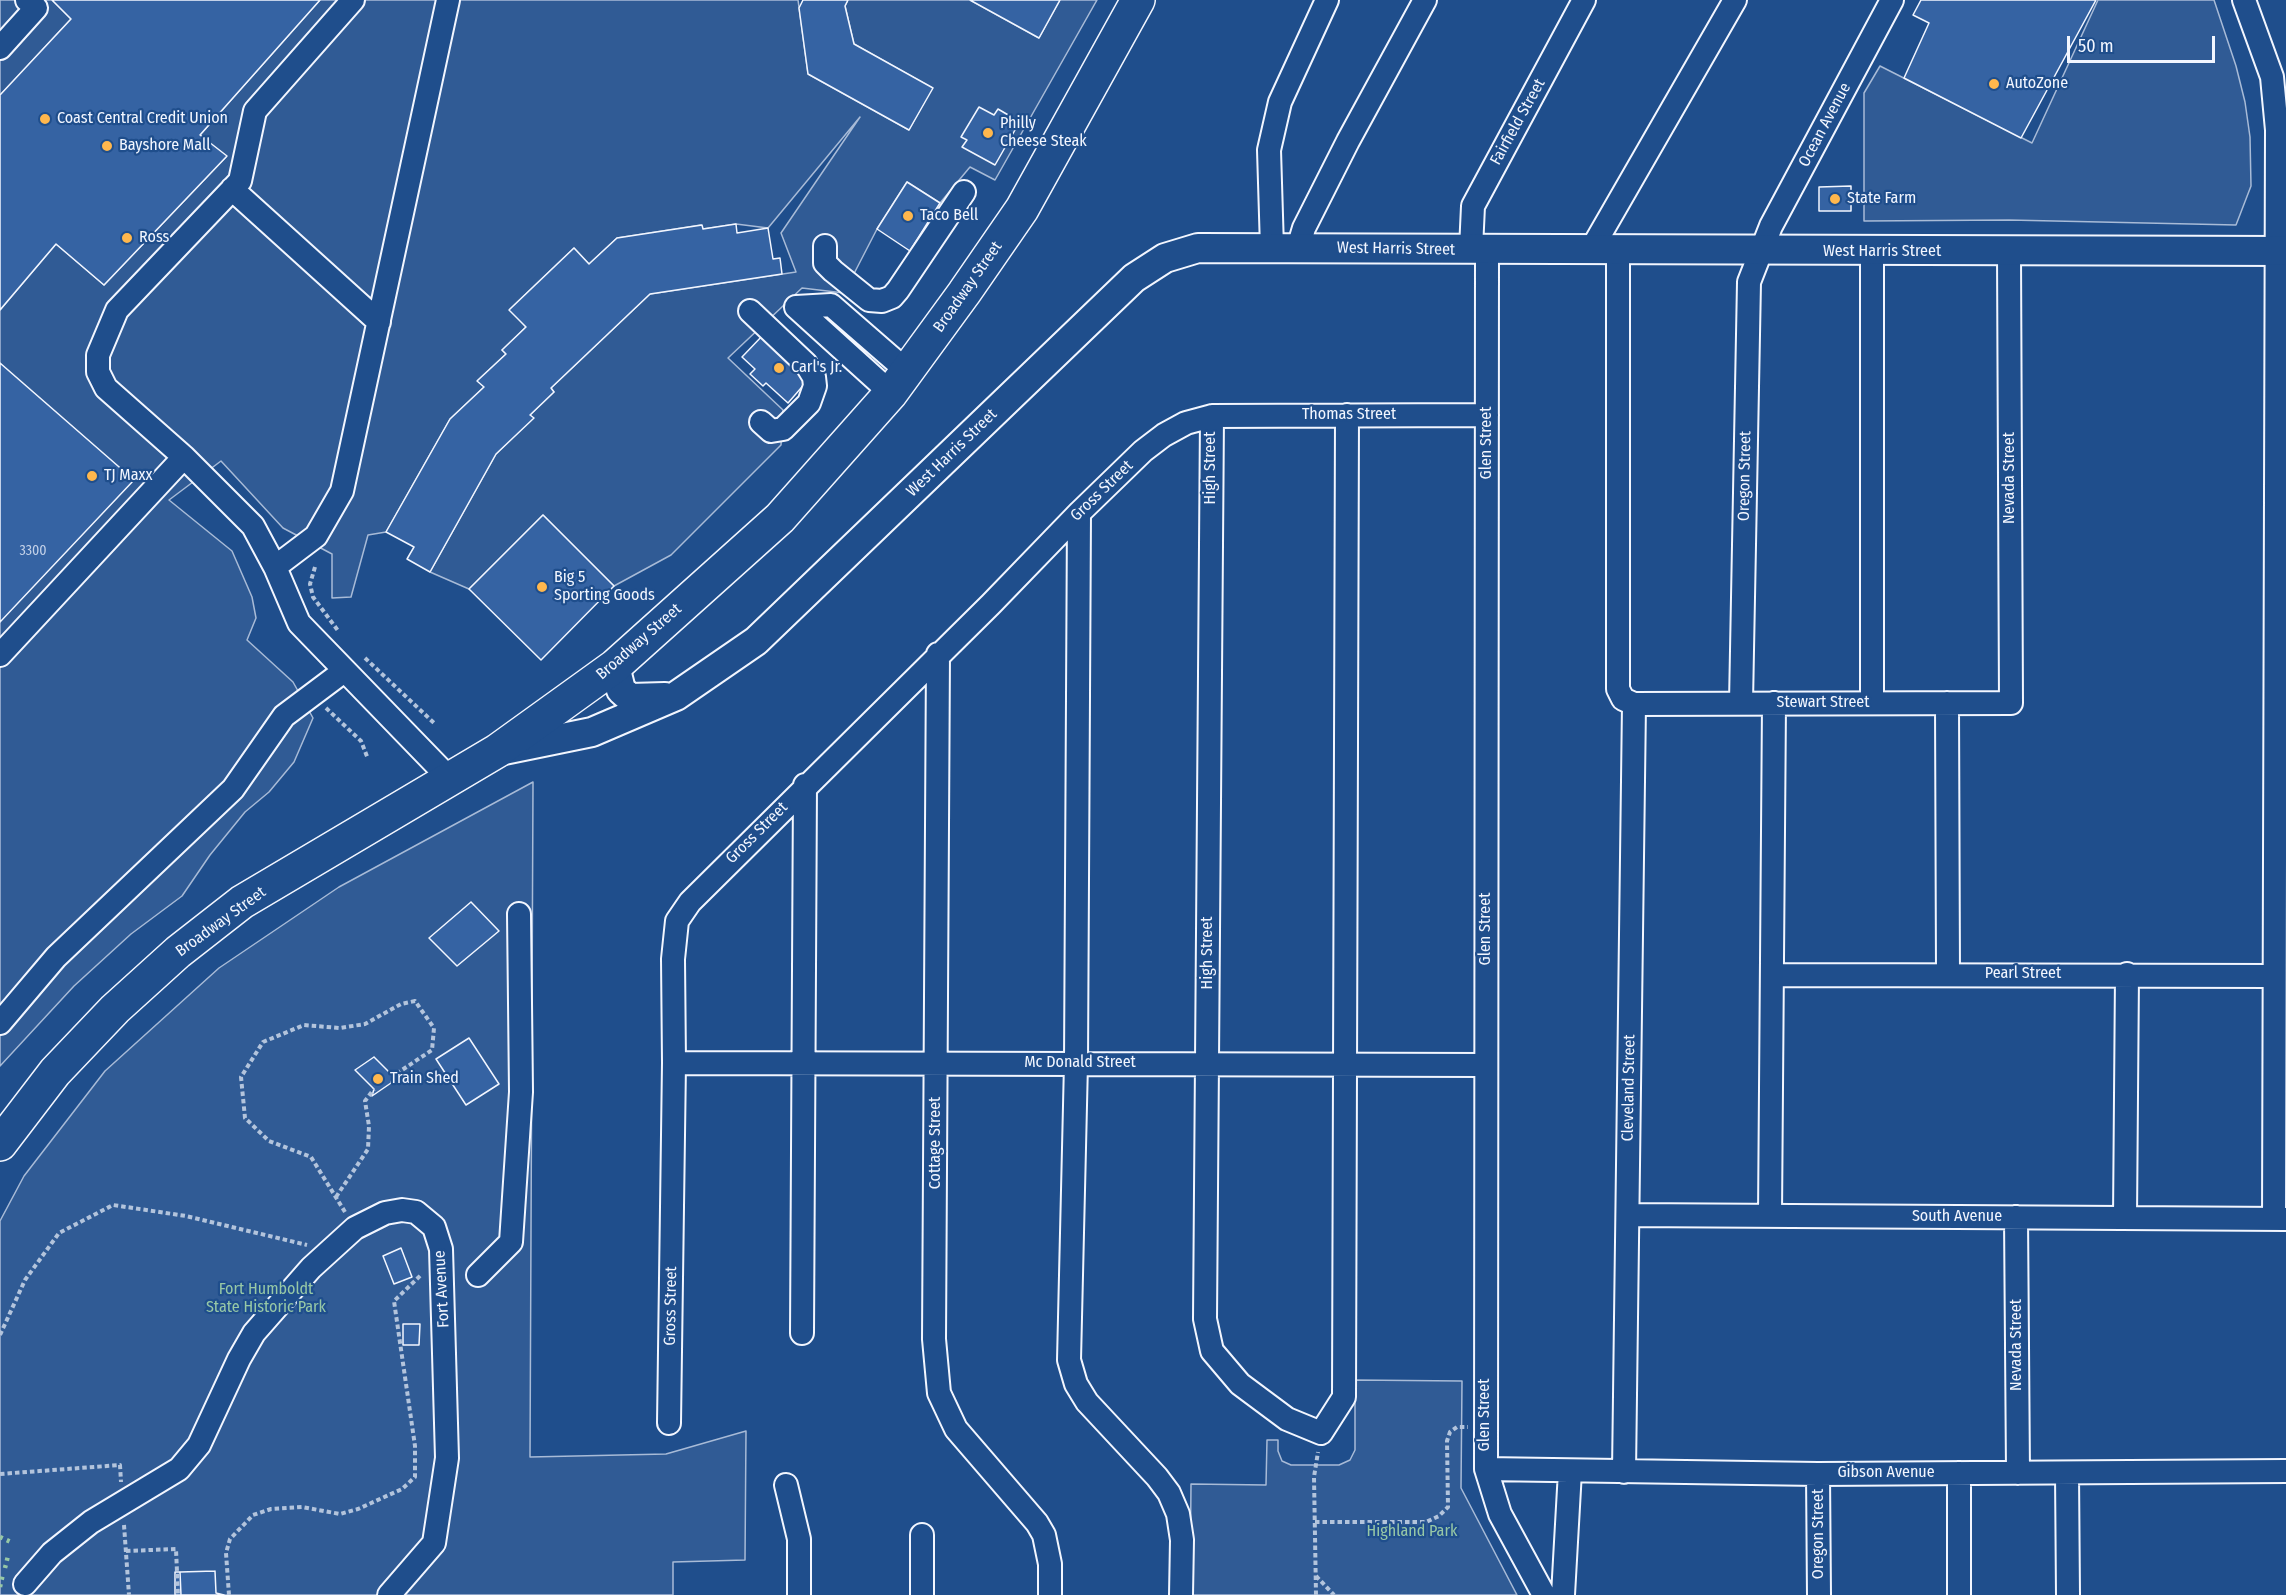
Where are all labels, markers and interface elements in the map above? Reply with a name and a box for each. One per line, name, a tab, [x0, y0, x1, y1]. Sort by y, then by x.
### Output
scale bar	[2070, 24, 2218, 62]
text: 50 m	[2078, 35, 2114, 57]
place label: AutoZone	[2006, 74, 2068, 94]
street label: Fairfield Street	[1486, 76, 1550, 168]
marker: AutoZone	[1987, 77, 2001, 91]
street label: Ocean Avenue	[1795, 80, 1855, 170]
place label: Coast Central Credit Union	[57, 109, 228, 129]
marker: Coast Central Credit Union	[38, 112, 52, 126]
place label: Philly Cheese Steak	[1000, 114, 1087, 152]
marker: Philly Cheese Steak	[981, 126, 995, 140]
place label: Bayshore Mall	[119, 136, 210, 156]
marker: Bayshore Mall	[100, 139, 114, 153]
place label: State Farm	[1847, 189, 1916, 209]
marker: State Farm	[1828, 192, 1842, 206]
place label: Taco Bell	[920, 206, 978, 226]
marker: Taco Bell	[901, 209, 915, 223]
place label: Ross	[139, 228, 169, 248]
marker: Ross	[120, 231, 134, 245]
street label: Broadway Street	[930, 238, 1006, 336]
street label: West Harris Street	[1337, 238, 1455, 260]
street label: West Harris Street	[1823, 242, 1941, 262]
place label: Carl's Jr.	[791, 358, 842, 378]
marker: Carl's Jr.	[772, 361, 786, 375]
street label: West Harris Street	[903, 405, 1001, 501]
street label: Thomas Street	[1302, 405, 1396, 425]
street label: Glen Street	[1477, 407, 1497, 479]
street label: Oregon Street	[1735, 431, 1755, 521]
street label: High Street	[1201, 432, 1221, 504]
street label: Nevada Street	[2000, 432, 2020, 524]
street label: Gross Street	[1067, 457, 1137, 525]
place label: TJ Maxx	[104, 466, 153, 486]
marker: TJ Maxx	[85, 469, 99, 483]
house number: 3300	[19, 543, 47, 559]
place label: Big 5 Sporting Goods	[554, 568, 655, 606]
marker: Big 5 Sporting Goods	[535, 580, 549, 594]
street label: Broadway Street	[592, 600, 686, 684]
street label: Stewart Street	[1777, 693, 1869, 713]
street label: Gross Street	[722, 798, 792, 868]
street label: Broadway Street	[172, 883, 270, 961]
street label: Glen Street	[1476, 893, 1496, 965]
street label: High Street	[1198, 917, 1218, 989]
street label: Pearl Street	[1985, 964, 2061, 984]
street label: Cleveland Street	[1618, 1034, 1640, 1142]
street label: Mc Donald Street	[1024, 1053, 1136, 1073]
place label: Train Shed	[390, 1069, 459, 1089]
marker: Train Shed	[371, 1072, 385, 1086]
street label: Cottage Street	[926, 1097, 946, 1189]
street label: South Avenue	[1912, 1207, 2002, 1227]
street label: Fort Avenue	[430, 1250, 454, 1328]
street label: Gross Street	[661, 1266, 681, 1346]
park label: Fort Humboldt State Historic Park	[206, 1280, 326, 1318]
street label: Nevada Street	[2007, 1299, 2027, 1391]
street label: Glen Street	[1475, 1379, 1495, 1451]
street label: Gibson Avenue	[1837, 1463, 1935, 1483]
street label: Oregon Street	[1809, 1489, 1829, 1579]
park label: Highland Park	[1367, 1522, 1457, 1542]

